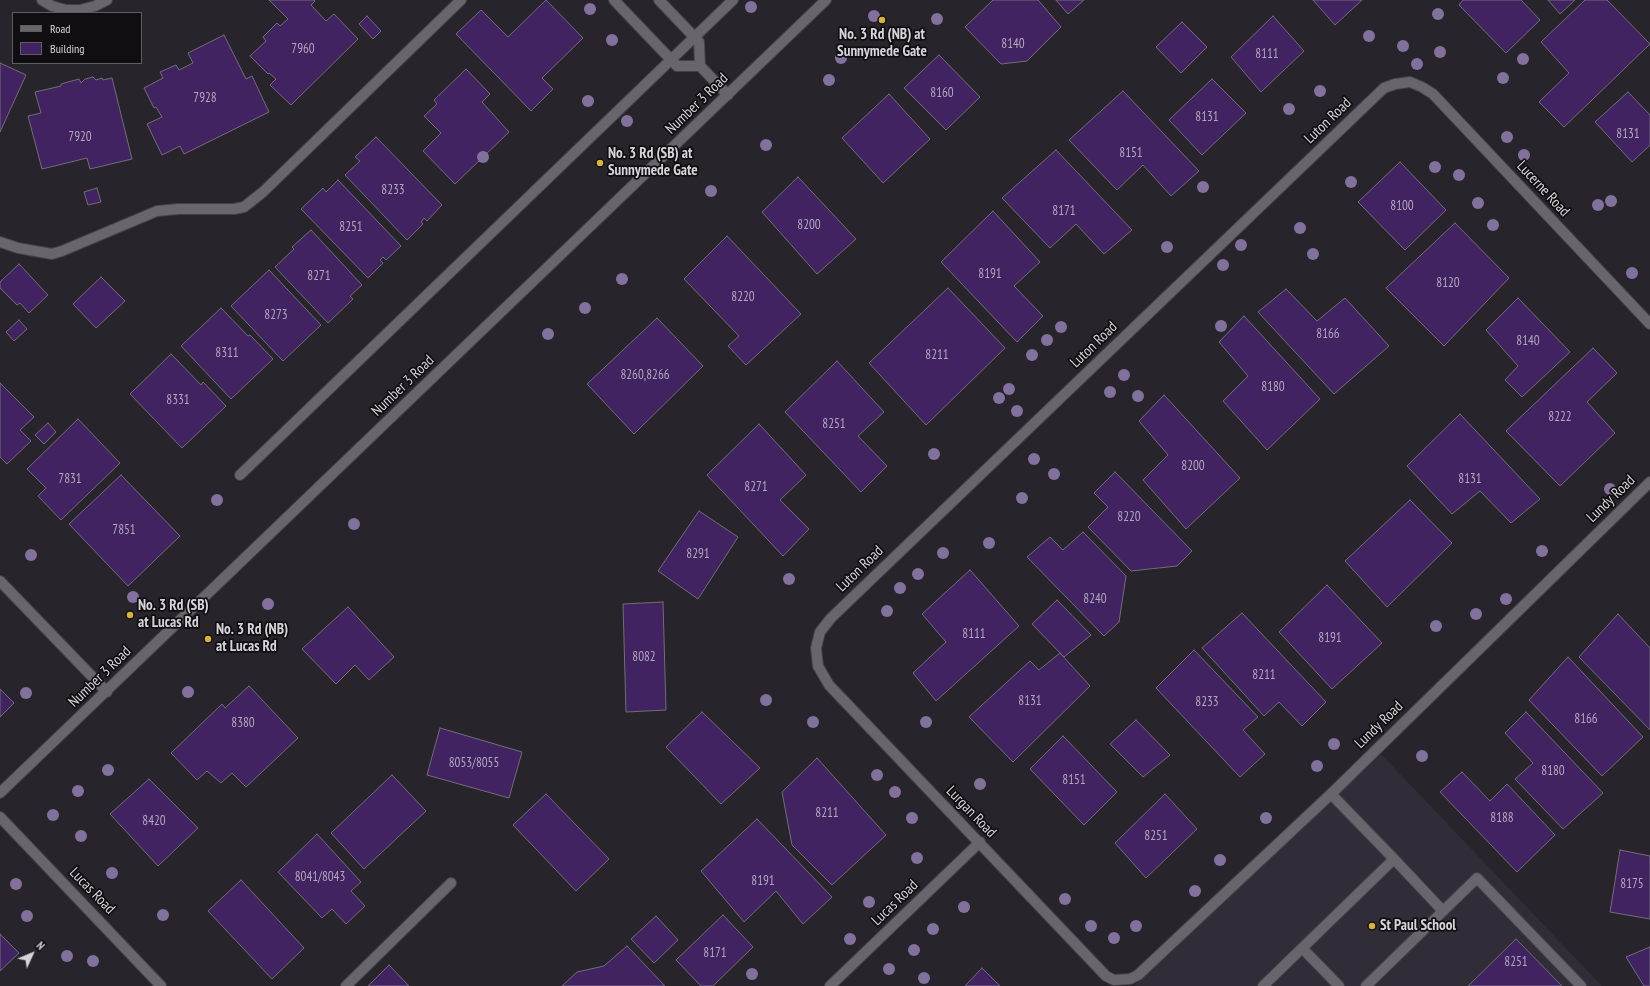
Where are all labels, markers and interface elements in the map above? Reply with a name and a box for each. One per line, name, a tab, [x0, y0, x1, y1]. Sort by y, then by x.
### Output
legend	[12, 12, 142, 64]
marker: No. 3 Rd (NB) at Sunnymede Gate	[877, 15, 887, 25]
text: Road	[50, 21, 70, 36]
place label: No. 3 Rd (NB) at Sunnymede Gate	[837, 26, 927, 61]
house number: 8140	[1001, 36, 1025, 52]
text: Building	[50, 41, 85, 56]
house number: 7960	[291, 41, 315, 57]
house number: 8111	[1255, 46, 1279, 62]
street label: Number 3 Road	[662, 70, 732, 138]
house number: 8160	[930, 85, 954, 101]
house number: 7928	[193, 90, 217, 106]
street label: Luton Road	[1301, 94, 1355, 148]
house number: 8131	[1195, 109, 1219, 125]
house number: 8131	[1616, 126, 1640, 142]
house number: 7920	[68, 129, 92, 145]
place label: No. 3 Rd (SB) at Sunnymede Gate	[608, 145, 698, 180]
house number: 8151	[1119, 145, 1143, 161]
street label: Lucerne Road	[1513, 157, 1573, 221]
marker: No. 3 Rd (SB) at Sunnymede Gate	[595, 158, 605, 168]
house number: 8233	[381, 182, 405, 198]
house number: 8100	[1390, 198, 1414, 214]
house number: 8171	[1052, 203, 1076, 219]
house number: 8200	[797, 217, 821, 233]
house number: 8251	[339, 219, 363, 235]
house number: 8191	[978, 266, 1002, 282]
house number: 8271	[307, 268, 331, 284]
house number: 8120	[1436, 275, 1460, 291]
house number: 8220	[731, 289, 755, 305]
house number: 8273	[264, 307, 288, 323]
street label: Luton Road	[1067, 318, 1121, 372]
house number: 8166	[1316, 326, 1340, 342]
house number: 8140	[1516, 333, 1540, 349]
house number: 8311	[215, 345, 239, 361]
house number: 8211	[925, 347, 949, 363]
street label: Number 3 Road	[368, 352, 438, 420]
house number: 8260,8266	[620, 367, 670, 383]
house number: 8180	[1261, 379, 1285, 395]
house number: 8331	[166, 392, 190, 408]
house number: 8222	[1548, 409, 1572, 425]
house number: 8251	[822, 416, 846, 432]
house number: 8200	[1181, 458, 1205, 474]
house number: 7831	[58, 471, 82, 487]
house number: 8131	[1458, 471, 1482, 487]
street label: Lundy Road	[1583, 472, 1639, 526]
house number: 8271	[744, 479, 768, 495]
house number: 8220	[1117, 509, 1141, 525]
house number: 7851	[112, 522, 136, 538]
street label: Luton Road	[833, 542, 887, 596]
house number: 8291	[686, 546, 710, 562]
house number: 8240	[1083, 591, 1107, 607]
place label: No. 3 Rd (SB) at Lucas Rd	[138, 597, 209, 632]
marker: No. 3 Rd (SB) at Lucas Rd	[125, 610, 135, 620]
place label: No. 3 Rd (NB) at Lucas Rd	[216, 621, 288, 656]
house number: 8111	[962, 626, 986, 642]
house number: 8191	[1318, 630, 1342, 646]
marker: No. 3 Rd (NB) at Lucas Rd	[203, 634, 213, 644]
street label: Number 3 Road	[65, 643, 135, 711]
house number: 8082	[632, 649, 656, 665]
house number: 8211	[1252, 667, 1276, 683]
house number: 8131	[1018, 693, 1042, 709]
house number: 8233	[1195, 694, 1219, 710]
street label: Lundy Road	[1351, 698, 1407, 752]
house number: 8166	[1574, 711, 1598, 727]
house number: 8380	[231, 715, 255, 731]
house number: 8053/8055	[449, 755, 499, 771]
house number: 8180	[1541, 763, 1565, 779]
house number: 8151	[1062, 772, 1086, 788]
street label: Lurgan Road	[942, 783, 1000, 841]
house number: 8211	[815, 805, 839, 821]
house number: 8188	[1490, 810, 1514, 826]
house number: 8420	[142, 813, 166, 829]
house number: 8251	[1144, 828, 1168, 844]
street label: Lucas Road	[65, 864, 119, 918]
house number: 8041/8043	[295, 869, 345, 885]
house number: 8191	[751, 873, 775, 889]
street label: Lucas Road	[868, 876, 922, 930]
house number: 8175	[1620, 876, 1644, 892]
place label: St Paul School	[1380, 917, 1456, 935]
marker: St Paul School	[1367, 921, 1377, 931]
north arrow	[12, 934, 52, 974]
text: N	[34, 939, 48, 953]
house number: 8171	[703, 945, 727, 961]
house number: 8251	[1504, 954, 1528, 970]

